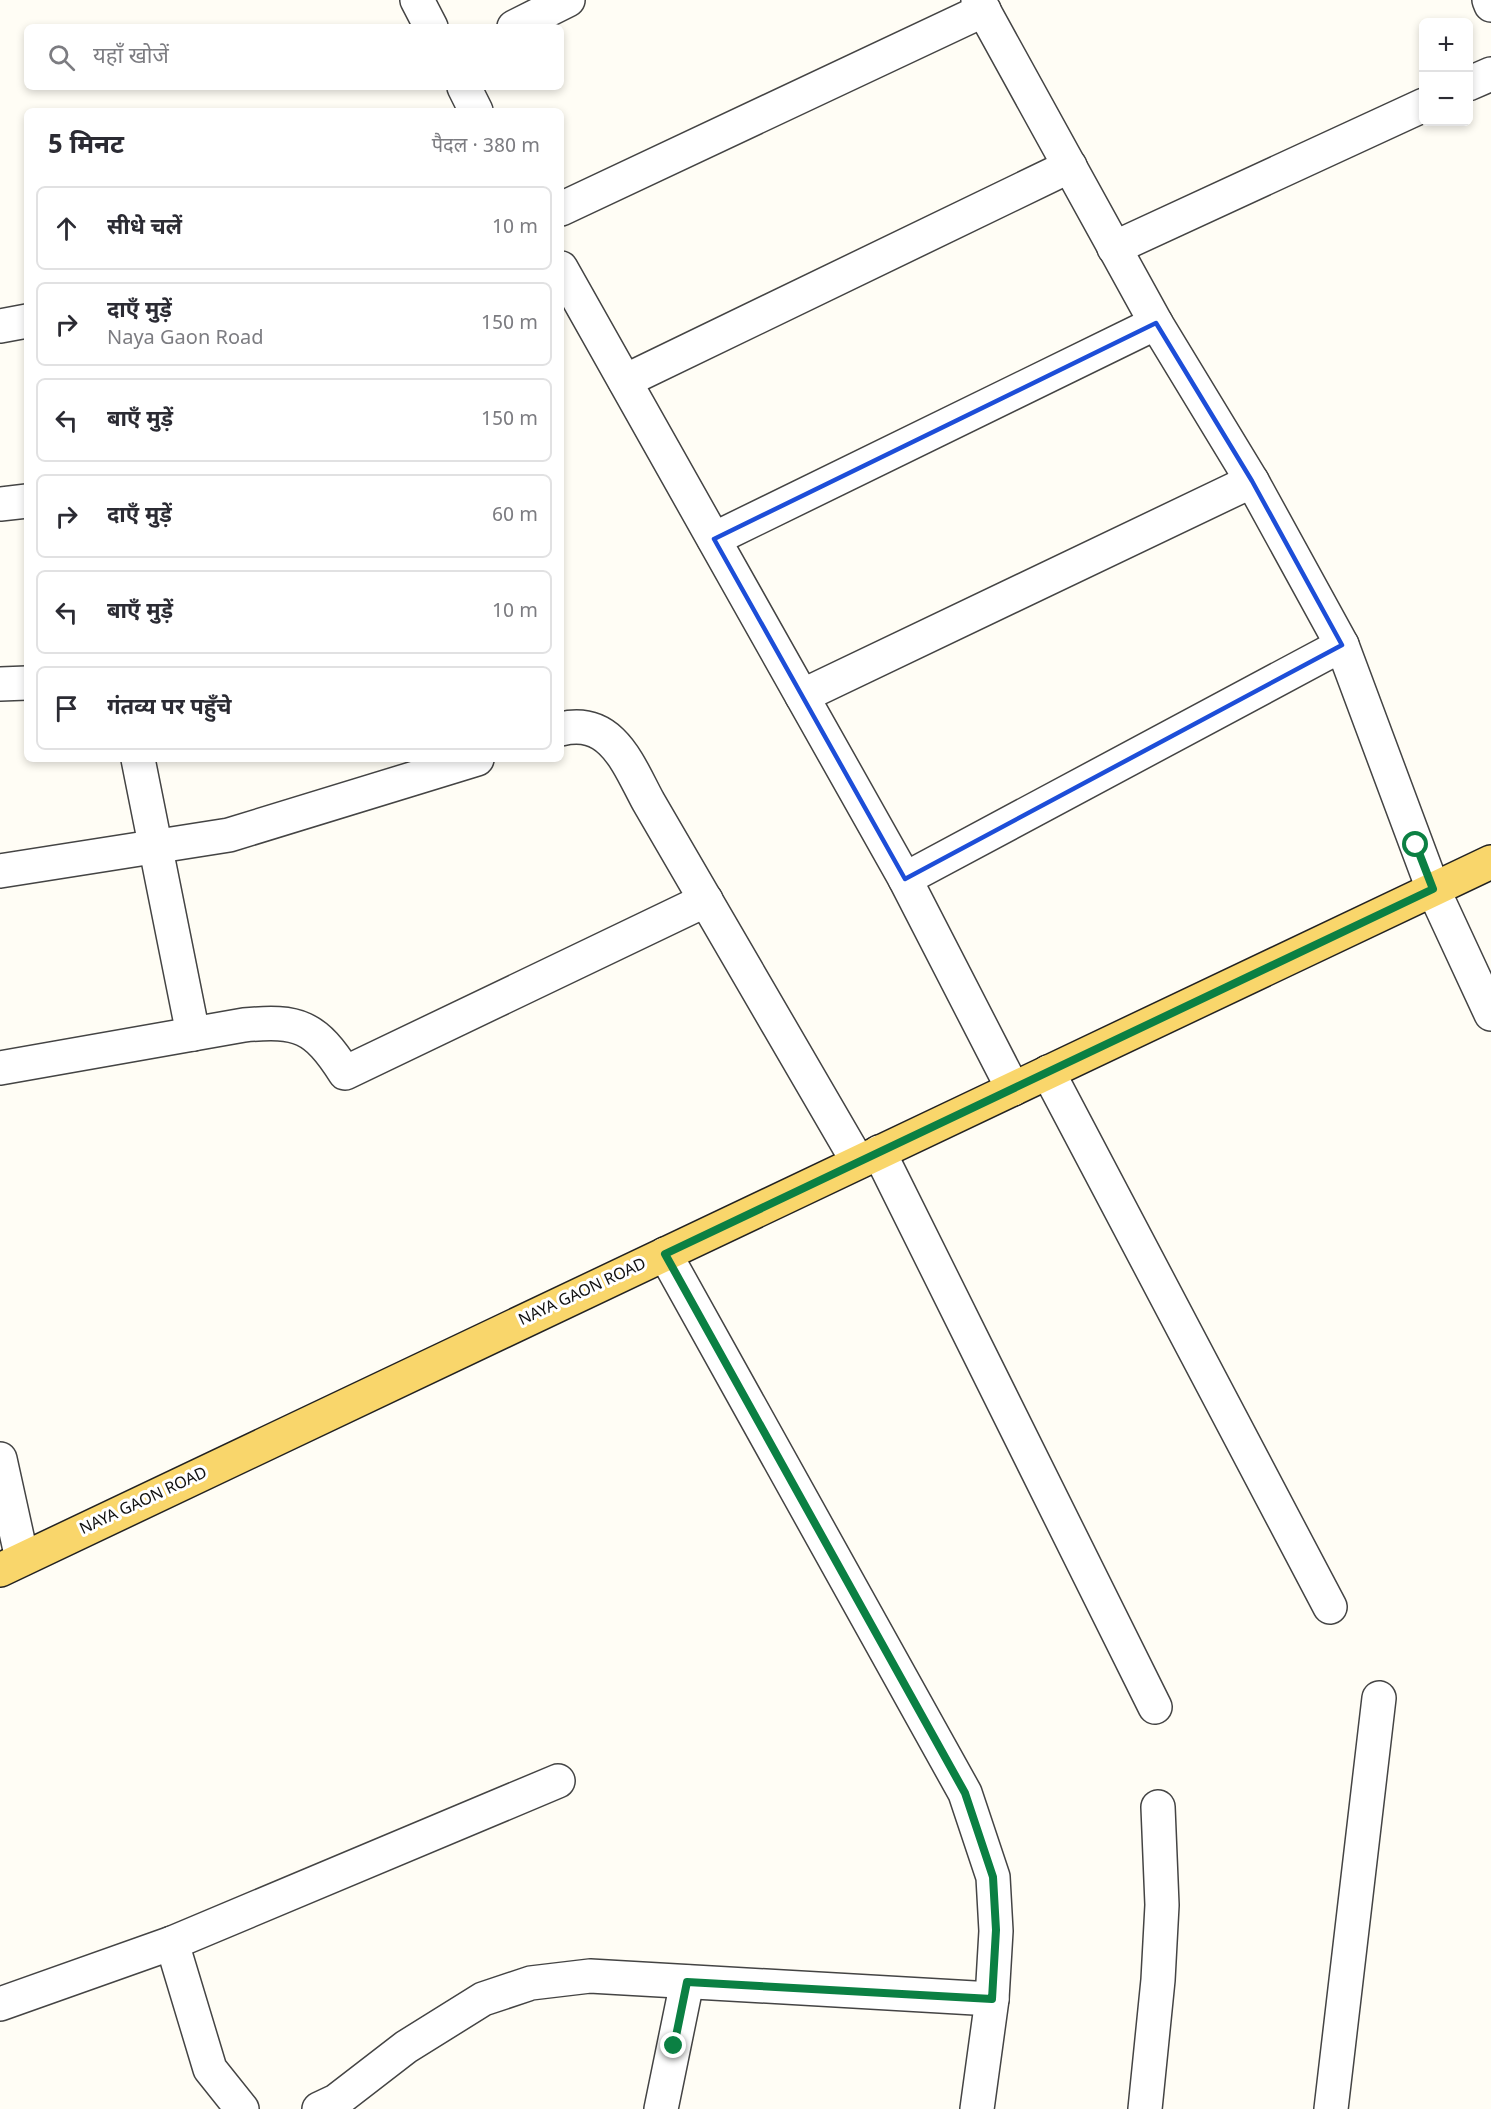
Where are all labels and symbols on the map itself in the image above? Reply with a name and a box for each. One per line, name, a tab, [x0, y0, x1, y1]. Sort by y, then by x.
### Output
route start	[1402, 831, 1428, 857]
street label: NAYA GAON ROAD	[516, 1254, 650, 1332]
street label: NAYA GAON ROAD	[77, 1463, 211, 1541]
route end	[660, 2032, 686, 2058]

